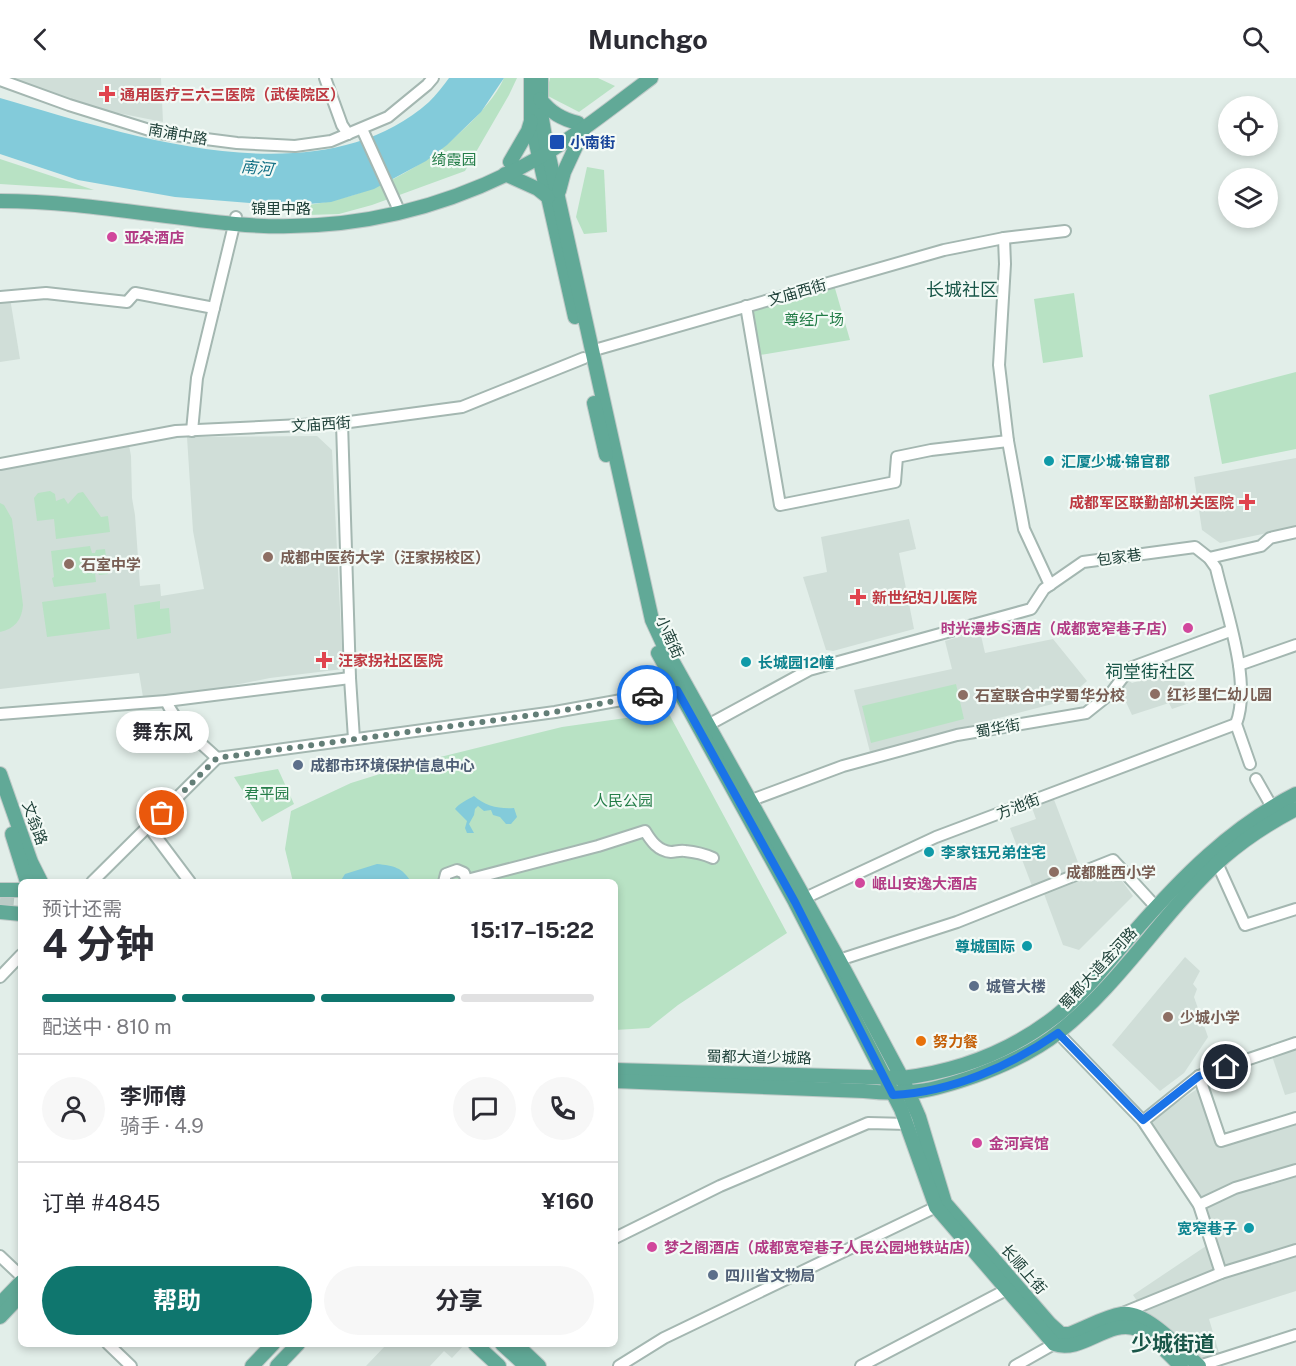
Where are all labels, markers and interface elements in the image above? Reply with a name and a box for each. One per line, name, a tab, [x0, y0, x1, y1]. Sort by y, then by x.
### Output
icon: back	[24, 23, 57, 56]
text: Munchgo	[588, 23, 708, 55]
icon: search	[1239, 23, 1272, 56]
marker: 通用医疗三六三医院（武侯院区）	[98, 85, 116, 103]
place label: 通用医疗三六三医院（武侯院区）	[120, 86, 345, 103]
map controls	[1218, 96, 1278, 228]
button: locate	[1218, 96, 1278, 156]
street label: 南浦中路	[147, 120, 209, 148]
marker: 小南街	[548, 133, 566, 151]
place label: 小南街	[570, 134, 615, 151]
park label: 绮霞园	[431, 151, 477, 168]
water label: 南河	[240, 157, 277, 179]
button: layers	[1218, 168, 1278, 228]
street label: 锦里中路	[251, 200, 311, 217]
place label: 亚朵酒店	[124, 229, 184, 246]
marker: 亚朵酒店	[105, 230, 119, 244]
street label: 文庙西街	[766, 276, 828, 308]
district label: 长城社区	[926, 279, 998, 300]
park label: 尊经广场	[784, 311, 844, 328]
street label: 文庙西街	[290, 413, 352, 435]
place label: 汇厦少城·锦官郡	[1061, 453, 1170, 470]
marker: 汇厦少城·锦官郡	[1042, 454, 1056, 468]
marker: 成都军区联勤部机关医院	[1238, 493, 1256, 511]
place label: 成都军区联勤部机关医院	[1069, 494, 1234, 511]
street label: 包家巷	[1096, 545, 1142, 569]
place label: 成都中医药大学（汪家拐校区）	[280, 549, 490, 566]
marker: 成都中医药大学（汪家拐校区）	[261, 550, 275, 564]
place label: 石室中学	[81, 556, 141, 573]
marker: 石室中学	[62, 557, 76, 571]
marker: 新世纪妇儿医院	[849, 588, 867, 606]
place label: 新世纪妇儿医院	[872, 589, 977, 606]
street label: 小南街	[653, 613, 687, 661]
place label: 时光漫步S酒店（成都宽窄巷子店）	[941, 620, 1176, 637]
marker: 时光漫步S酒店（成都宽窄巷子店）	[1181, 621, 1195, 635]
marker: 汪家拐社区医院	[315, 651, 333, 669]
place label: 汪家拐社区医院	[338, 652, 443, 669]
place label: 长城园12幢	[758, 654, 834, 671]
marker: 长城园12幢	[739, 655, 753, 669]
district label: 祠堂街社区	[1105, 661, 1195, 682]
courier	[617, 665, 677, 725]
icon: car	[631, 679, 664, 712]
place label: 红衫里仁幼儿园	[1167, 686, 1272, 703]
place label: 石室联合中学蜀华分校	[975, 687, 1125, 704]
marker: 红衫里仁幼儿园	[1148, 687, 1162, 701]
marker: 石室联合中学蜀华分校	[956, 688, 970, 702]
callout: 舞东风	[116, 711, 208, 753]
street label: 蜀华街	[974, 716, 1022, 740]
text: 舞东风	[133, 720, 193, 744]
place label: 成都市环境保护信息中心	[310, 757, 475, 774]
marker: 成都市环境保护信息中心	[291, 758, 305, 772]
park label: 君平园	[244, 785, 290, 802]
pin	[136, 787, 187, 838]
street label: 方池街	[994, 790, 1042, 822]
park label: 人民公园	[593, 792, 653, 809]
icon: bag	[145, 796, 178, 829]
street label: 文翁路	[19, 799, 51, 847]
place label: 李家钰兄弟住宅	[941, 844, 1046, 861]
marker: 李家钰兄弟住宅	[922, 845, 936, 859]
place label: 成都胜西小学	[1066, 864, 1156, 881]
marker: 成都胜西小学	[1047, 865, 1061, 879]
place label: 岷山安逸大酒店	[872, 875, 977, 892]
marker: 岷山安逸大酒店	[853, 876, 867, 890]
text: 预计还需	[42, 897, 122, 921]
text: 15:17–15:22	[471, 917, 594, 943]
text: 4 分钟	[42, 921, 154, 967]
street label: 蜀都大道金河路	[1056, 924, 1140, 1012]
place label: 尊城国际	[955, 938, 1015, 955]
marker: 尊城国际	[1020, 939, 1034, 953]
place label: 城管大楼	[986, 978, 1046, 995]
marker: 城管大楼	[967, 979, 981, 993]
place label: 少城小学	[1180, 1009, 1240, 1026]
marker: 少城小学	[1161, 1010, 1175, 1024]
text: 配送中 · 810 m	[42, 1015, 172, 1039]
place label: 努力餐	[933, 1033, 978, 1050]
marker: 努力餐	[914, 1034, 928, 1048]
pin	[1200, 1041, 1251, 1092]
street label: 蜀都大道少城路	[706, 1048, 812, 1066]
icon: home	[1209, 1050, 1242, 1083]
button: person	[42, 1077, 105, 1140]
button: chat	[453, 1077, 516, 1140]
button: phone	[531, 1077, 594, 1140]
text: 李师傅	[120, 1083, 186, 1109]
text: 骑手 · 4.9	[120, 1114, 204, 1138]
place label: 金河宾馆	[989, 1135, 1049, 1152]
marker: 金河宾馆	[970, 1136, 984, 1150]
text: ¥160	[541, 1188, 594, 1214]
text: 订单 #4845	[42, 1190, 160, 1216]
place label: 宽窄巷子	[1177, 1220, 1237, 1237]
marker: 宽窄巷子	[1242, 1221, 1256, 1235]
place label: 梦之阁酒店（成都宽窄巷子人民公园地铁站店）	[664, 1239, 979, 1256]
marker: 梦之阁酒店（成都宽窄巷子人民公园地铁站店）	[645, 1240, 659, 1254]
street label: 长顺上街	[998, 1241, 1050, 1297]
button: 帮助	[42, 1266, 312, 1335]
button: 分享	[324, 1266, 594, 1335]
place label: 四川省文物局	[725, 1267, 815, 1284]
marker: 四川省文物局	[706, 1268, 720, 1282]
district label: 少城街道	[1131, 1331, 1215, 1356]

